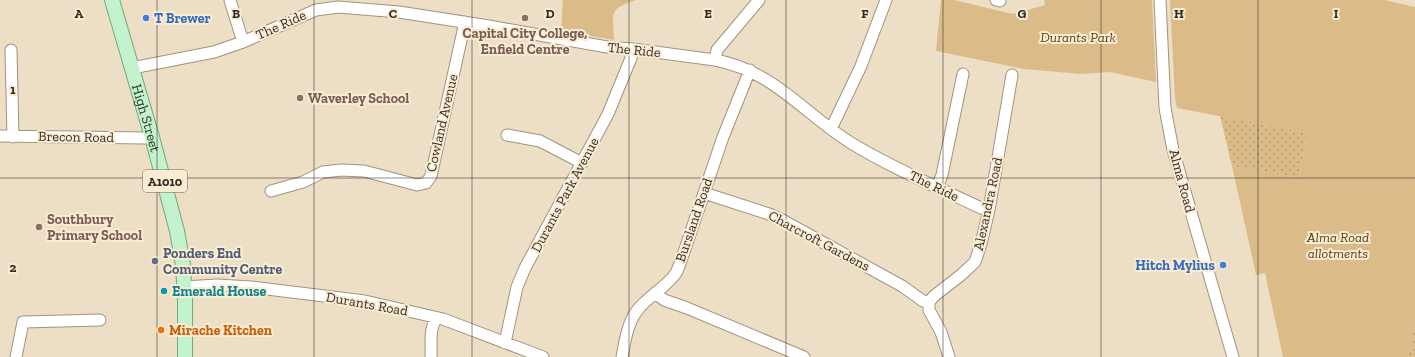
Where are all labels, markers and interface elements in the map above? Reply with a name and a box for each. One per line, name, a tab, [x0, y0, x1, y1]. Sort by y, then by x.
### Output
text: A	[75, 6, 84, 21]
text: B	[232, 6, 240, 21]
street label: The Ride	[253, 6, 309, 44]
text: C	[389, 6, 397, 21]
text: D	[545, 6, 555, 21]
text: E	[704, 6, 712, 21]
text: F	[861, 6, 869, 21]
text: G	[1018, 6, 1027, 21]
text: H	[1174, 6, 1184, 21]
text: I	[1334, 6, 1339, 21]
place label: T Brewer	[154, 10, 211, 27]
marker: T Brewer	[141, 13, 151, 23]
marker: Capital City College, Enfield Centre	[520, 13, 530, 23]
place label: Capital City College, Enfield Centre	[463, 25, 587, 58]
park label: Durants Park	[1040, 29, 1116, 46]
street label: The Ride	[607, 39, 662, 61]
street label: Cowland Avenue	[422, 72, 462, 174]
text: 1	[10, 82, 16, 97]
street label: High Street	[128, 82, 164, 155]
place label: Waverley School	[308, 90, 409, 107]
marker: Waverley School	[295, 93, 305, 103]
street label: Brecon Road	[38, 128, 114, 146]
street label: Durants Park Avenue	[527, 134, 603, 255]
street label: Alma Road	[1165, 147, 1199, 215]
street label: Alexandra Road	[970, 156, 1006, 252]
street label: The Ride	[906, 167, 962, 205]
road number: A1010	[143, 170, 187, 192]
street label: Bursland Road	[672, 175, 716, 264]
street label: Charcroft Gardens	[765, 207, 873, 275]
place label: Southbury Primary School	[47, 211, 142, 244]
marker: Southbury Primary School	[34, 222, 44, 232]
park label: Alma Road allotments	[1306, 229, 1369, 262]
place label: Ponders End Community Centre	[163, 245, 283, 278]
marker: Ponders End Community Centre	[150, 256, 160, 266]
place label: Hitch Mylius	[1135, 257, 1216, 274]
text: 2	[10, 260, 17, 275]
marker: Hitch Mylius	[1218, 260, 1228, 270]
place label: Emerald House	[172, 283, 266, 300]
marker: Emerald House	[159, 286, 169, 296]
street label: Durants Road	[325, 288, 410, 320]
place label: Mirache Kitchen	[169, 322, 273, 339]
marker: Mirache Kitchen	[156, 325, 166, 335]

